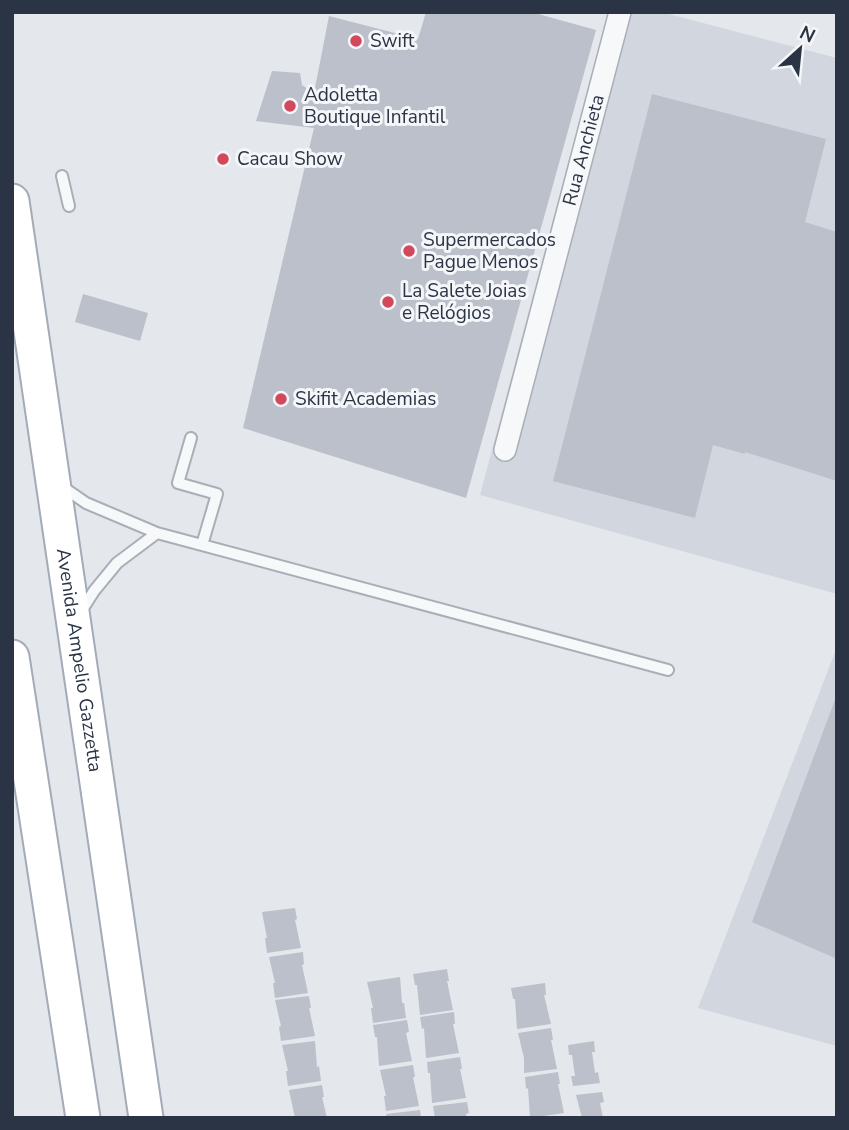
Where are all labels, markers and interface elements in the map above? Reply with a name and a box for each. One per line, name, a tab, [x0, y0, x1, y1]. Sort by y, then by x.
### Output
north arrow	[765, 14, 835, 84]
text: N	[795, 20, 820, 50]
place label: Swift	[370, 28, 415, 54]
marker: Swift	[348, 33, 364, 49]
place label: Adoletta Boutique Infantil	[304, 82, 446, 130]
street label: Rua Anchieta	[557, 92, 611, 209]
marker: Adoletta Boutique Infantil	[282, 98, 298, 114]
place label: Cacau Show	[237, 146, 343, 172]
marker: Cacau Show	[215, 151, 231, 167]
place label: Supermercados Pague Menos	[423, 227, 556, 275]
marker: Supermercados Pague Menos	[401, 243, 417, 259]
place label: La Salete Joias e Relógios	[402, 278, 527, 326]
marker: La Salete Joias e Relógios	[380, 294, 396, 310]
place label: Skifit Academias	[295, 386, 436, 412]
marker: Skifit Academias	[273, 391, 289, 407]
street label: Avenida Ampelio Gazzetta	[50, 547, 108, 774]

